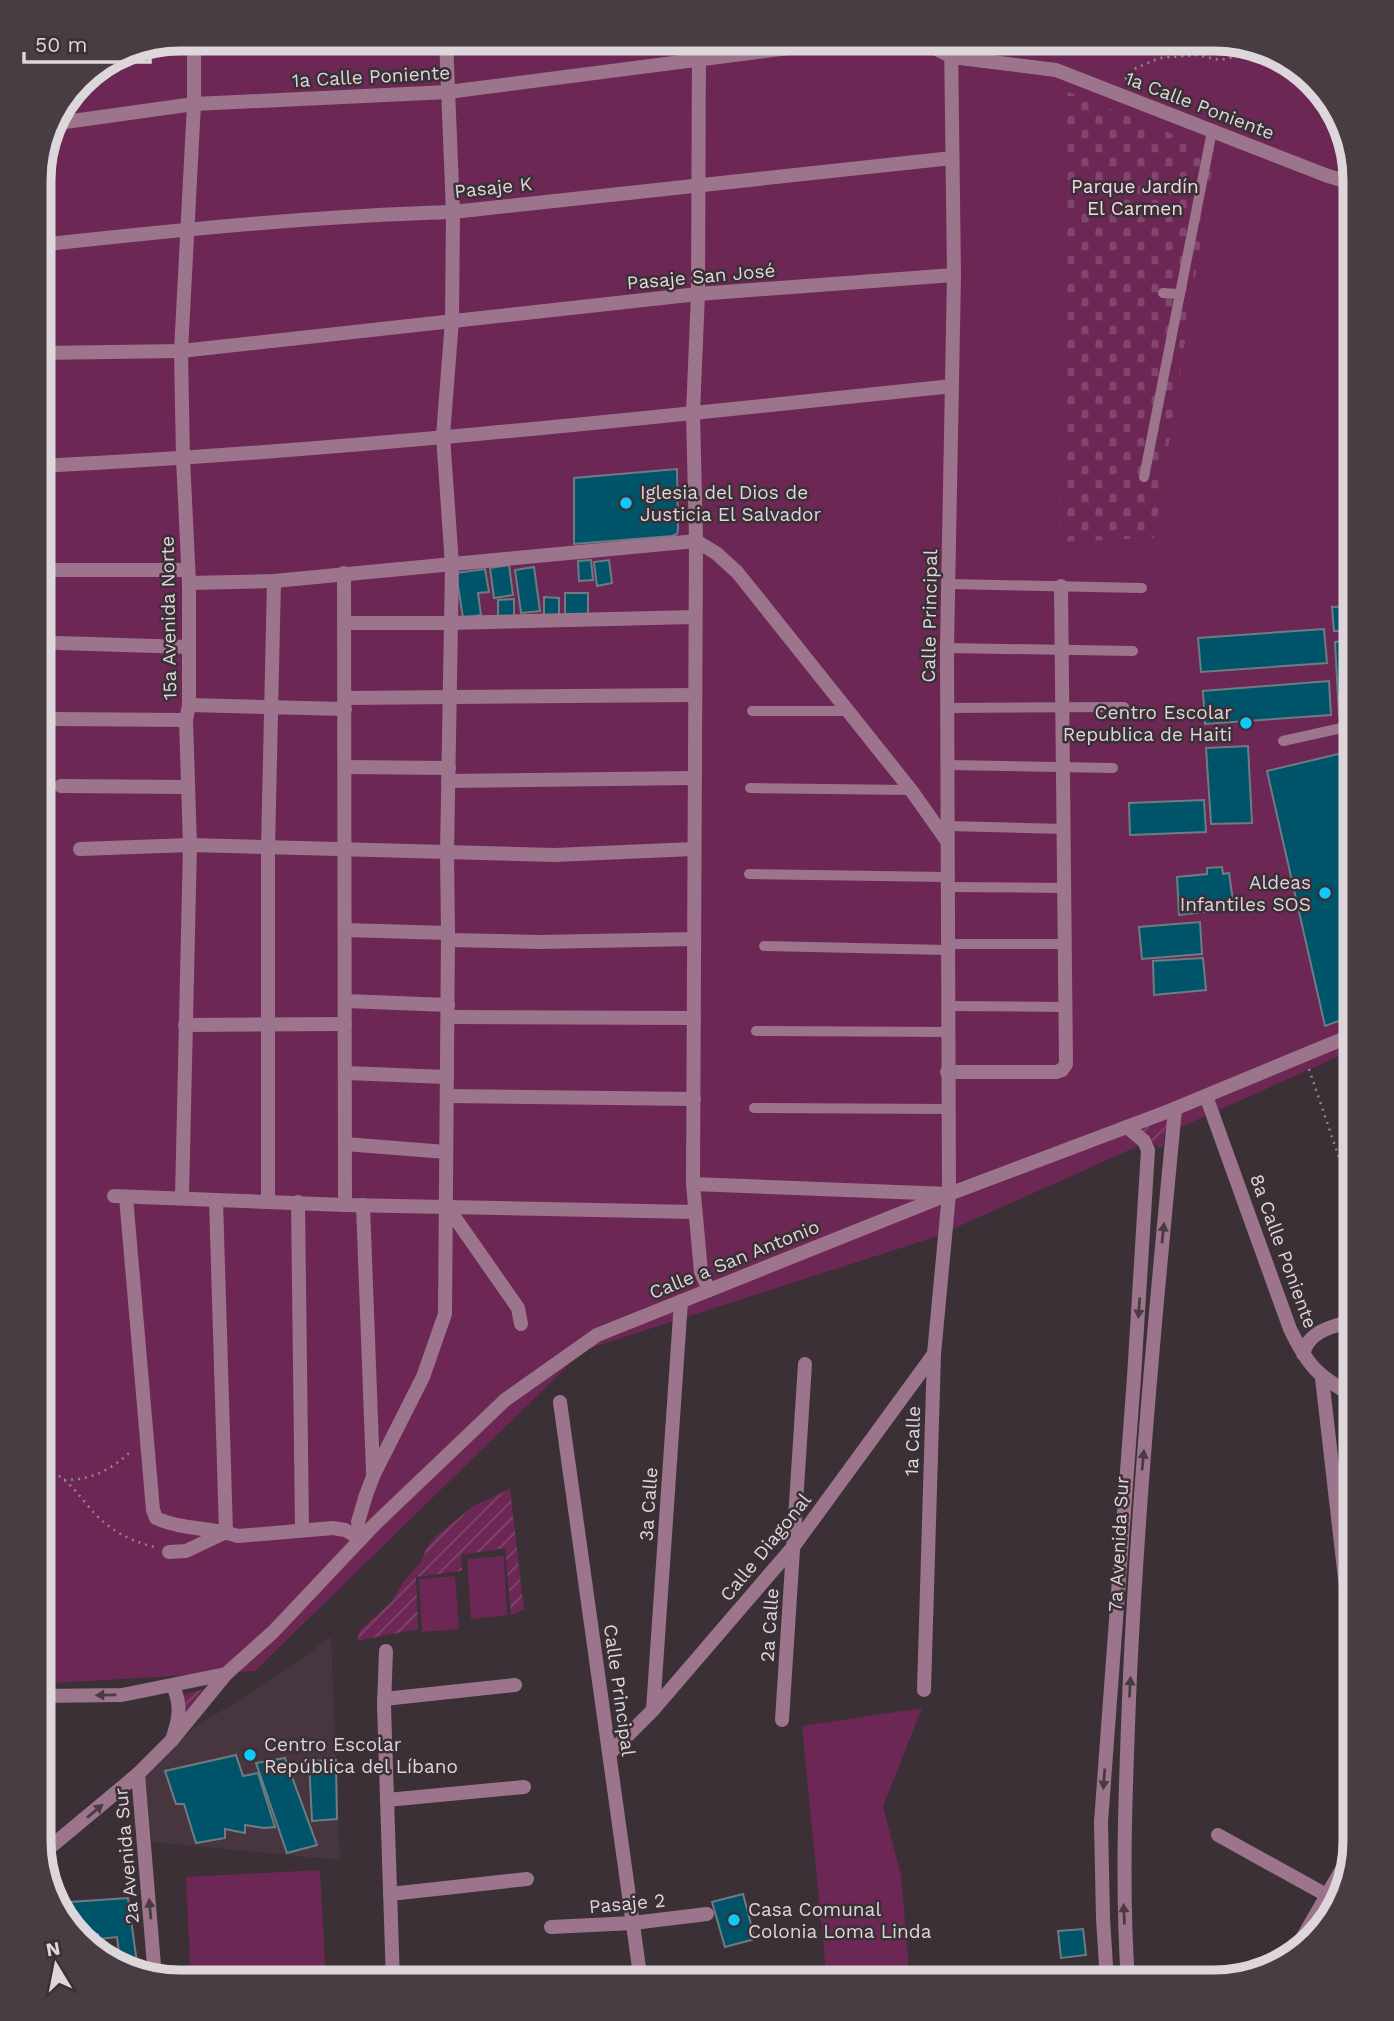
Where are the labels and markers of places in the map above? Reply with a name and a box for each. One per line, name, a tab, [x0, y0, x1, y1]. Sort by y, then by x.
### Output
place label: Iglesia del Dios de Justicia El Salvador	[640, 481, 821, 526]
marker: Iglesia del Dios de Justicia El Salvador	[618, 495, 634, 511]
place label: Centro Escolar Republica de Haiti	[1063, 701, 1232, 746]
marker: Centro Escolar Republica de Haiti	[1238, 715, 1254, 731]
place label: Aldeas Infantiles SOS	[1180, 871, 1311, 916]
marker: Aldeas Infantiles SOS	[1317, 885, 1333, 901]
place label: Centro Escolar República del Líbano	[264, 1733, 458, 1778]
marker: Centro Escolar República del Líbano	[242, 1747, 258, 1763]
place label: Casa Comunal Colonia Loma Linda	[748, 1898, 932, 1943]
marker: Casa Comunal Colonia Loma Linda	[726, 1912, 742, 1928]

